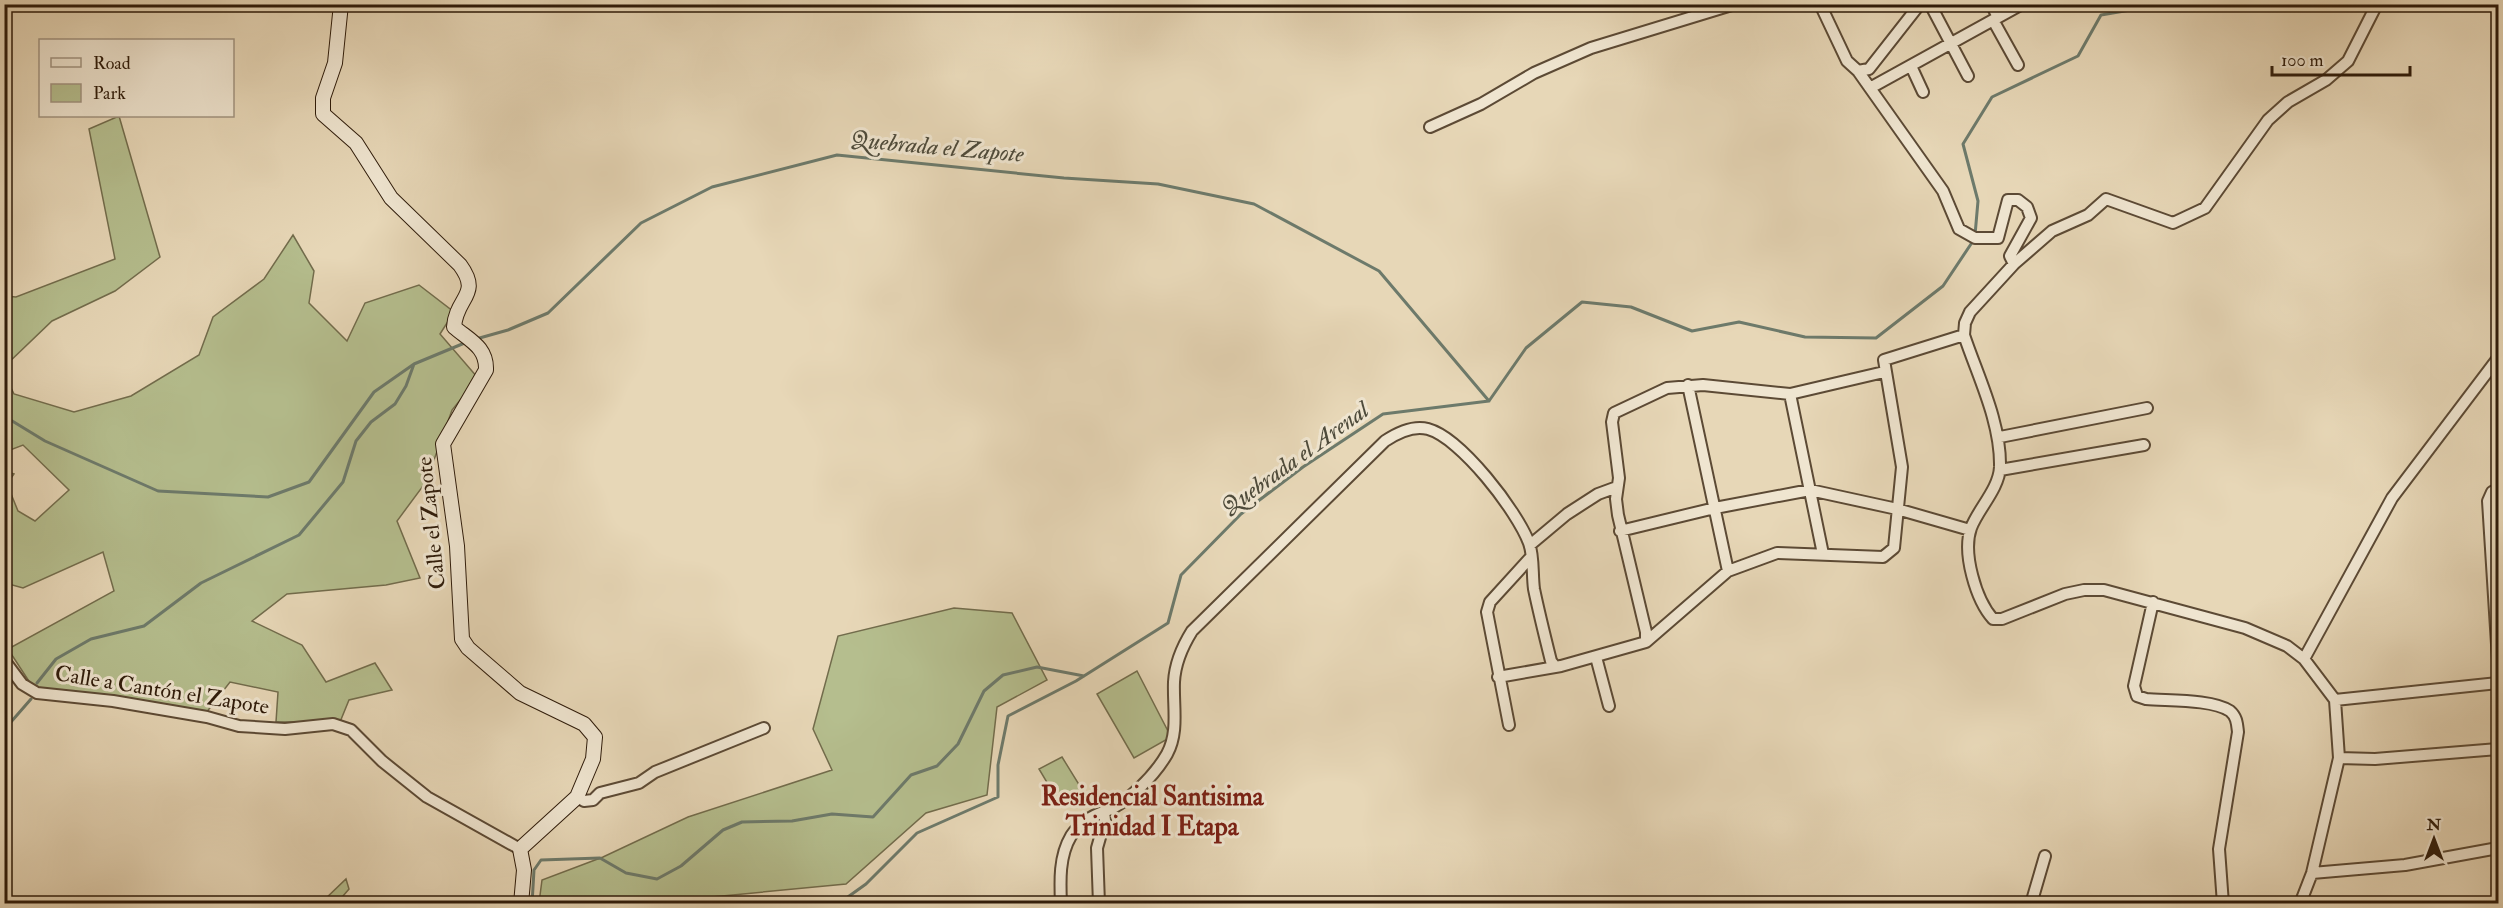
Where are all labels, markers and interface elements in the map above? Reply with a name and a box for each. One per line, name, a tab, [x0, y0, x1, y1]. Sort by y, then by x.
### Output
legend	[39, 39, 234, 117]
scale bar	[2272, 39, 2410, 77]
text: 100 m	[2281, 49, 2324, 72]
text: Road	[93, 52, 131, 75]
text: Park	[93, 82, 126, 105]
water label: Quebrada el Zapote	[849, 124, 1026, 170]
water label: Quebrada el Arenal	[1215, 394, 1377, 523]
street label: Calle el Zapote	[410, 455, 453, 591]
street label: Calle a Cantón el Zapote	[53, 659, 271, 722]
district label: Residencial Santisima Trinidad I Etapa	[1041, 781, 1265, 844]
north arrow	[2404, 809, 2464, 869]
text: N	[2426, 815, 2442, 835]

